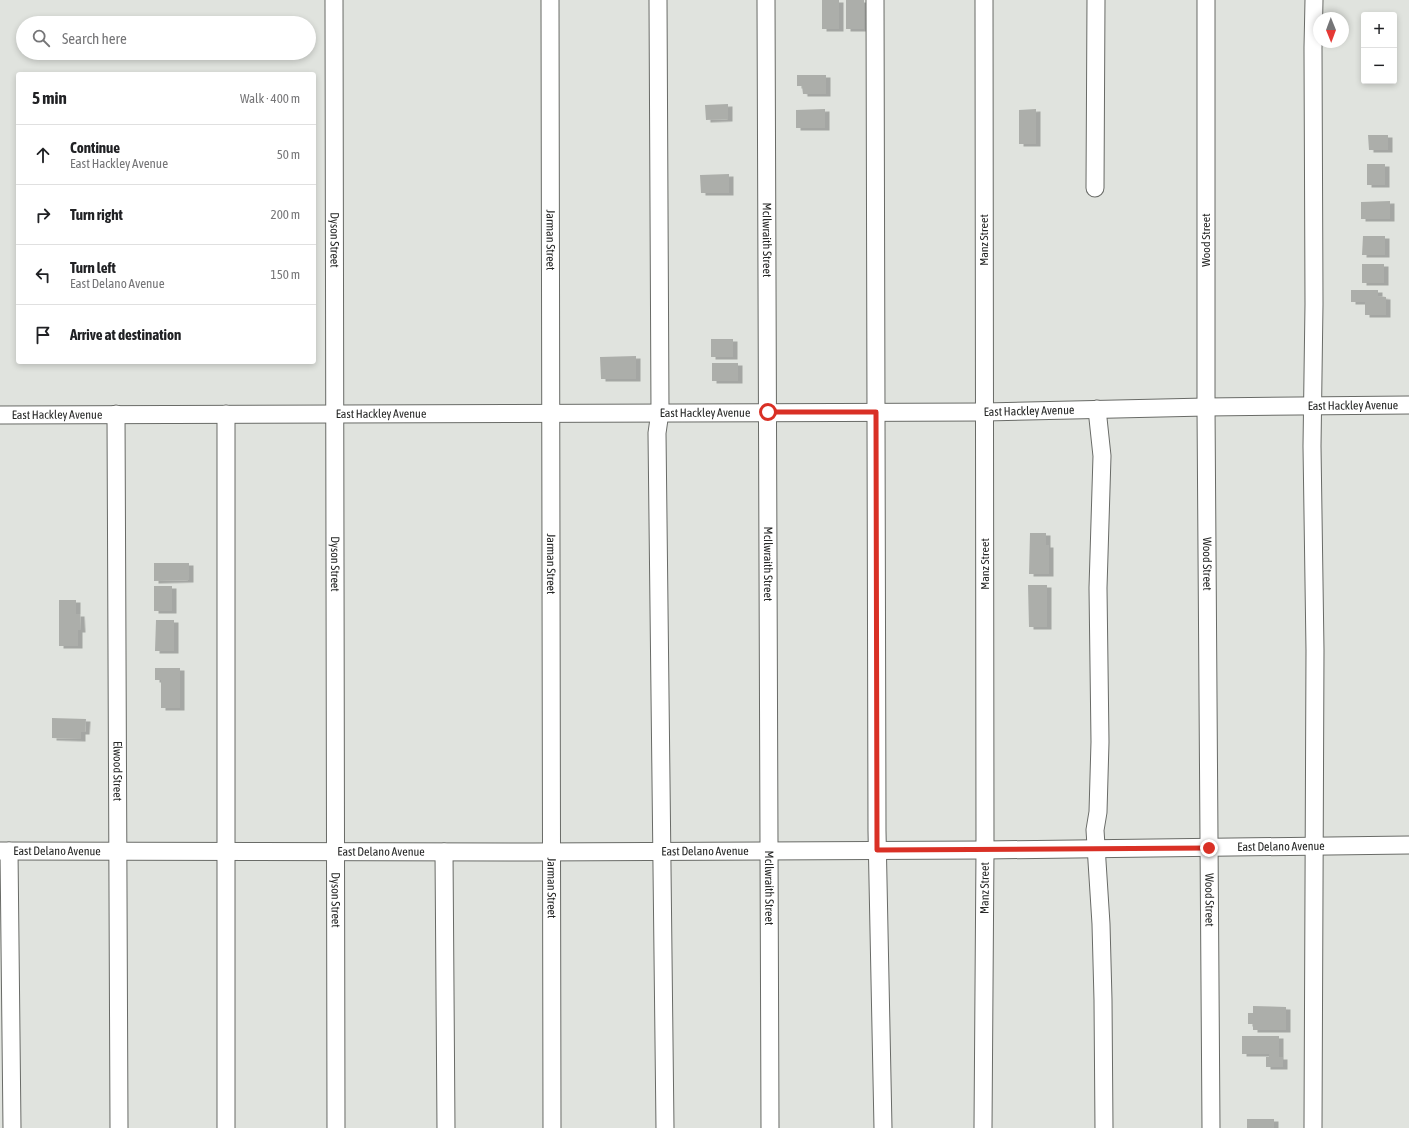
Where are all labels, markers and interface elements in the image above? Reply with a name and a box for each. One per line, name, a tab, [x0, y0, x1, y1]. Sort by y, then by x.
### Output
north arrow	[1313, 12, 1349, 48]
map controls	[1361, 12, 1397, 84]
button: +	[1361, 12, 1397, 48]
search box	[16, 16, 316, 60]
icon: search	[30, 27, 52, 49]
text: Search here	[62, 30, 127, 47]
button: −	[1361, 48, 1397, 84]
text: 5 min	[32, 88, 67, 108]
text: Walk · 400 m	[240, 91, 300, 106]
text: Continue	[70, 139, 120, 156]
icon: ahead	[32, 144, 54, 166]
text: 50 m	[277, 147, 300, 162]
text: East Hackley Avenue	[70, 156, 168, 171]
street label: McIlwraith Street	[760, 203, 774, 278]
icon: right	[32, 204, 54, 226]
text: Turn right	[70, 206, 123, 223]
text: 200 m	[271, 207, 300, 222]
street label: Jarman Street	[543, 209, 557, 271]
street label: Dyson Street	[327, 212, 341, 268]
street label: Wood Street	[1199, 213, 1213, 267]
street label: Manz Street	[977, 214, 991, 266]
text: Turn left	[70, 259, 116, 276]
icon: left	[32, 264, 54, 286]
text: 150 m	[271, 267, 300, 282]
text: East Delano Avenue	[70, 276, 165, 291]
icon: arrive	[32, 324, 54, 346]
text: Arrive at destination	[70, 326, 181, 343]
street label: East Hackley Avenue	[1308, 398, 1398, 413]
route start	[759, 403, 777, 421]
street label: East Hackley Avenue	[984, 403, 1074, 419]
street label: East Hackley Avenue	[660, 406, 750, 420]
street label: East Hackley Avenue	[336, 407, 426, 421]
street label: East Hackley Avenue	[12, 408, 102, 422]
street label: McIlwraith Street	[761, 527, 775, 602]
street label: Jarman Street	[544, 533, 558, 595]
street label: Dyson Street	[328, 536, 342, 592]
street label: Wood Street	[1200, 537, 1214, 591]
street label: Manz Street	[978, 538, 992, 590]
street label: Elwood Street	[110, 741, 125, 802]
route end	[1200, 839, 1218, 857]
street label: East Delano Avenue	[1237, 839, 1325, 854]
street label: East Delano Avenue	[13, 844, 101, 858]
street label: East Delano Avenue	[661, 844, 749, 858]
street label: East Delano Avenue	[337, 845, 425, 859]
street label: McIlwraith Street	[762, 851, 776, 926]
street label: Jarman Street	[545, 857, 559, 919]
street label: Manz Street	[978, 862, 992, 914]
street label: Dyson Street	[329, 872, 343, 928]
street label: Wood Street	[1202, 873, 1217, 927]

